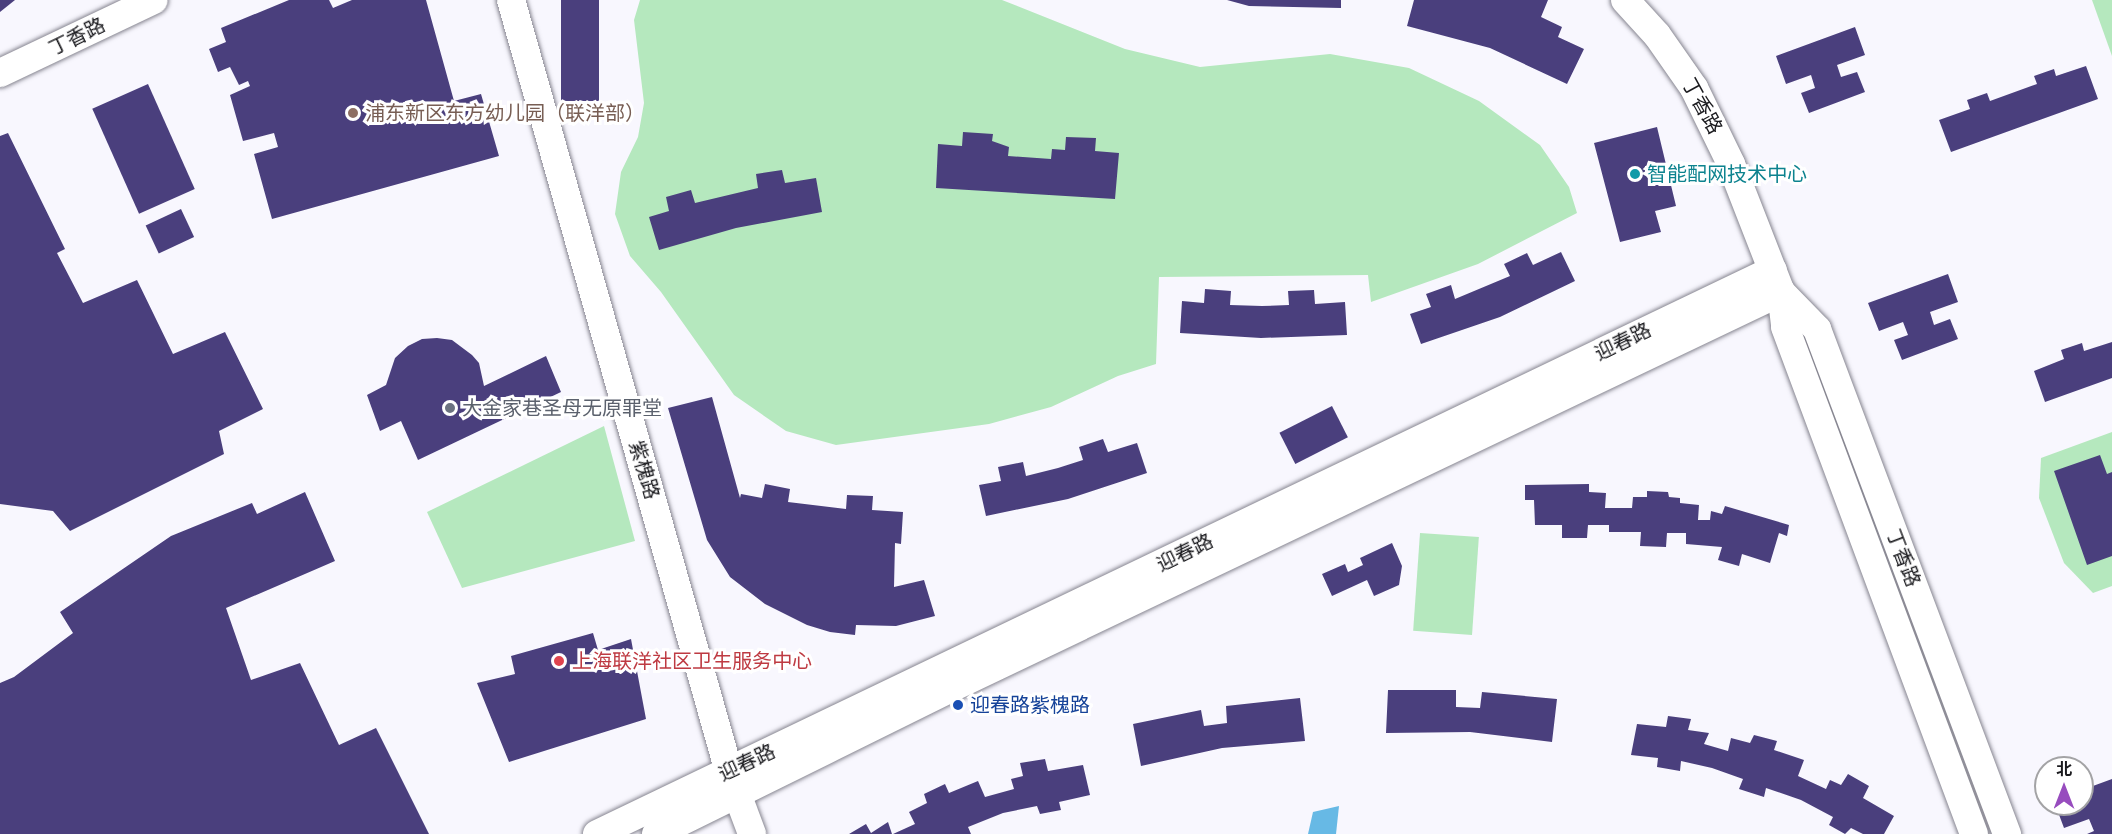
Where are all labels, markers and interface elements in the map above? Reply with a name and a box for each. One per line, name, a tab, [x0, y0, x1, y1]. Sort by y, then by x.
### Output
street label: 丁香路	[45, 13, 109, 61]
street label: 丁香路	[1677, 74, 1727, 138]
place label: 浦东新区东方幼儿园（联洋部）	[365, 101, 645, 125]
marker: 浦东新区东方幼儿园（联洋部）	[346, 106, 360, 120]
place label: 智能配网技术中心	[1647, 162, 1807, 186]
marker: 智能配网技术中心	[1628, 167, 1642, 181]
street label: 迎春路	[1591, 318, 1655, 366]
place label: 大金家巷圣母无原罪堂	[462, 396, 662, 420]
marker: 大金家巷圣母无原罪堂	[443, 401, 457, 415]
street label: 紫槐路	[624, 438, 664, 502]
street label: 丁香路	[1881, 526, 1925, 590]
street label: 迎春路	[1153, 529, 1217, 577]
place label: 上海联洋社区卫生服务中心	[572, 649, 812, 673]
marker: 上海联洋社区卫生服务中心	[550, 652, 568, 670]
place label: 迎春路紫槐路	[970, 693, 1090, 717]
marker: 迎春路紫槐路	[951, 698, 965, 712]
street label: 迎春路	[715, 739, 779, 787]
north arrow	[2034, 756, 2094, 816]
text: 北	[2056, 759, 2072, 780]

